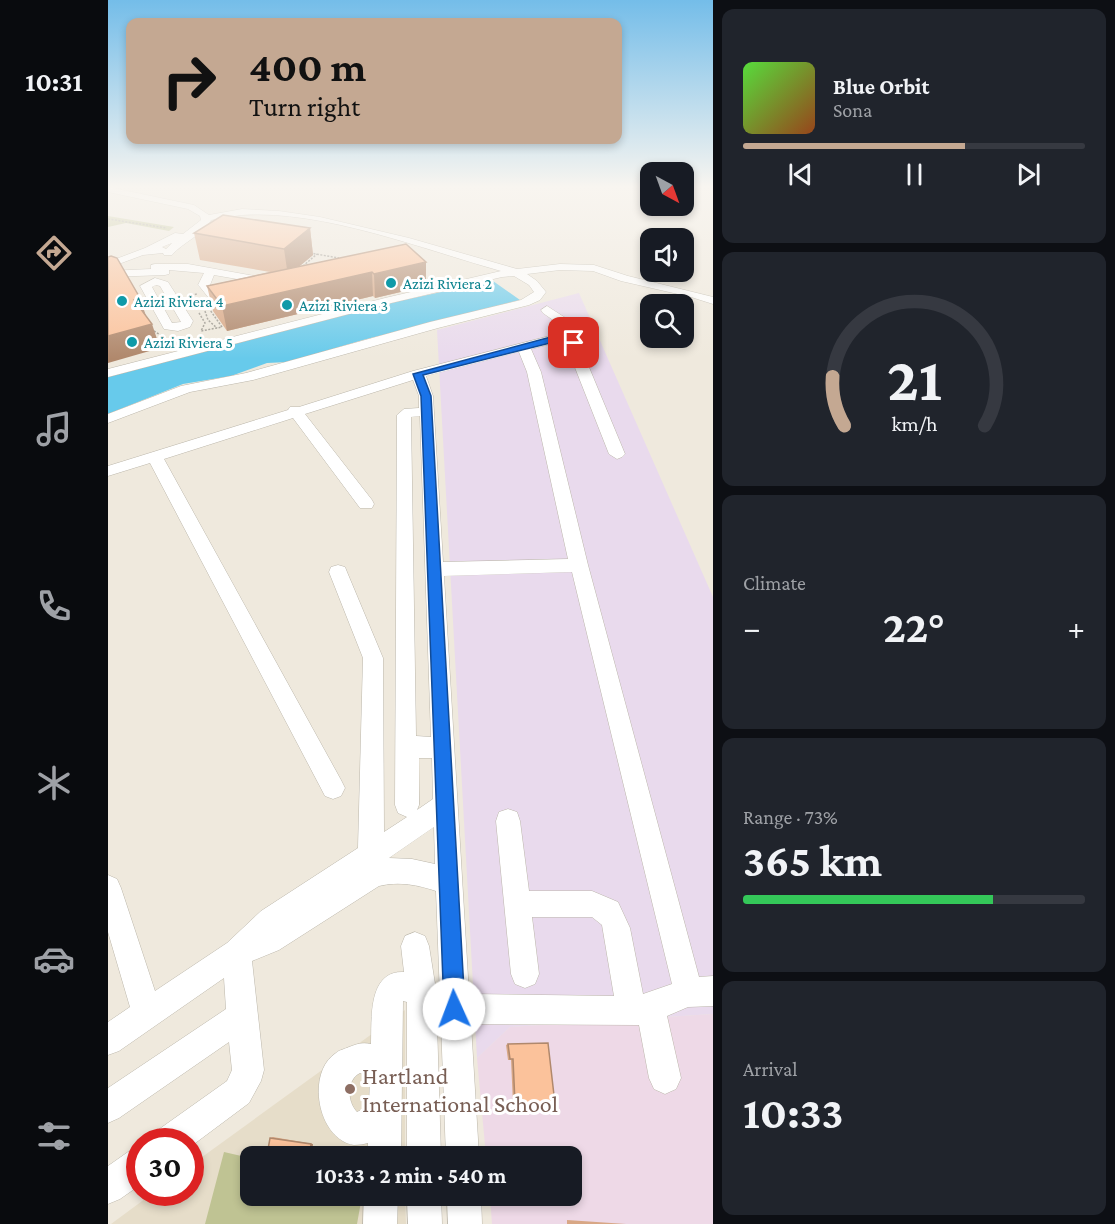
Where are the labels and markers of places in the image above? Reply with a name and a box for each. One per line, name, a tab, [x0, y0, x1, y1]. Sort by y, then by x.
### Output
place label: Azizi Riviera 2	[403, 275, 492, 292]
marker: Azizi Riviera 2	[384, 276, 398, 290]
place label: Azizi Riviera 4	[134, 293, 224, 310]
marker: Azizi Riviera 4	[115, 294, 129, 308]
place label: Azizi Riviera 3	[299, 297, 388, 314]
marker: Azizi Riviera 3	[280, 298, 294, 312]
pin	[548, 317, 599, 368]
place label: Azizi Riviera 5	[144, 334, 233, 351]
marker: Azizi Riviera 5	[125, 335, 139, 349]
place label: Hartland International School	[362, 1062, 558, 1117]
marker: Hartland International School	[343, 1082, 357, 1096]

